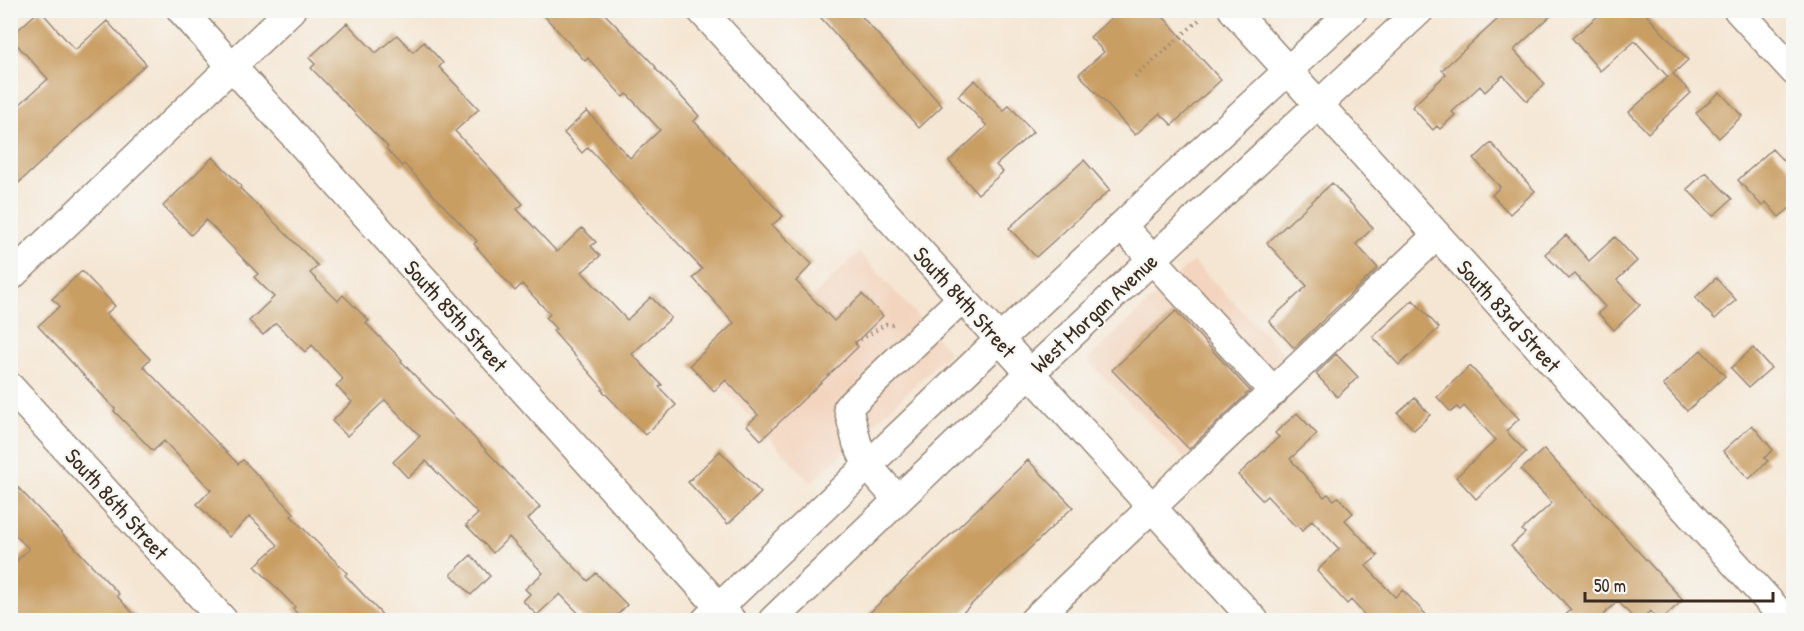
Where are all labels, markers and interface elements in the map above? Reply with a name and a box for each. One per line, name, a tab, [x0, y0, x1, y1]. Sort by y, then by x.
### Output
street label: South 84th Street	[907, 240, 1023, 365]
street label: West Morgan Avenue	[1024, 246, 1164, 380]
street label: South 85th Street	[397, 253, 515, 379]
street label: South 83rd Street	[1450, 253, 1568, 379]
street label: South 86th Street	[59, 442, 176, 567]
scale bar	[1585, 565, 1772, 603]
text: 50 m	[1594, 573, 1626, 598]

